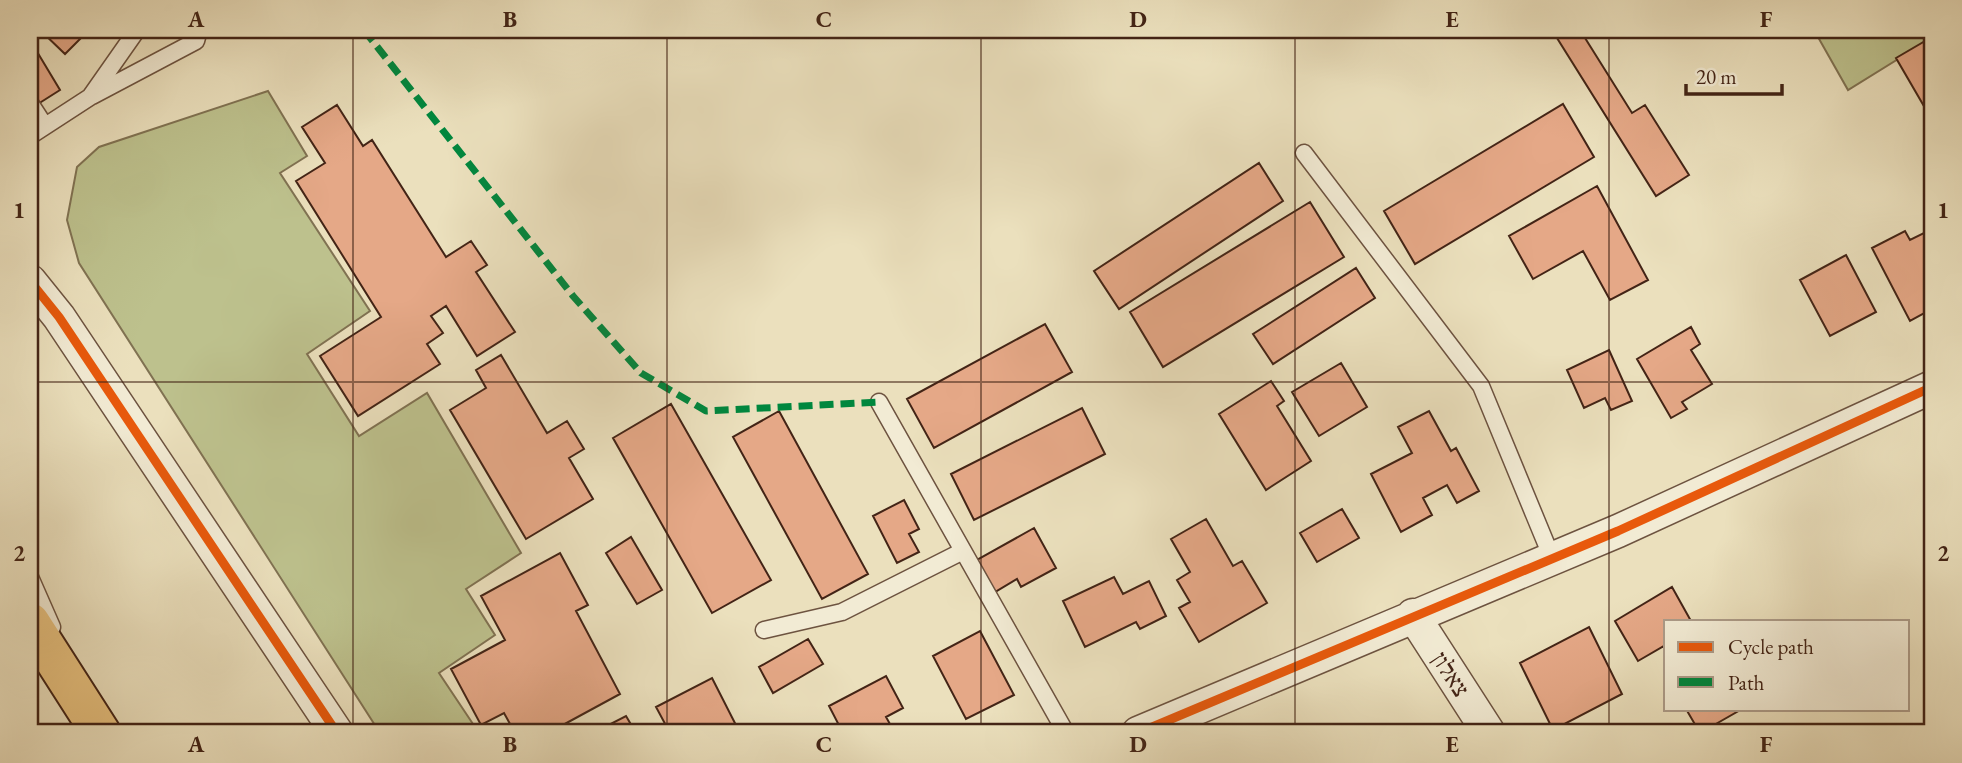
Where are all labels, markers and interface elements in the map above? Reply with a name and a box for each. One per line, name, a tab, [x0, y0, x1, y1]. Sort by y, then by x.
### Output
text: A	[187, 4, 205, 34]
text: B	[503, 4, 517, 34]
text: C	[816, 4, 832, 34]
text: D	[1129, 4, 1147, 34]
text: E	[1445, 4, 1459, 34]
text: F	[1760, 4, 1773, 34]
scale bar	[1686, 52, 1782, 96]
text: 20 m	[1696, 63, 1737, 90]
text: 1	[13, 195, 25, 225]
text: 1	[1937, 195, 1949, 225]
text: 2	[13, 538, 25, 568]
text: 2	[1937, 538, 1949, 568]
legend	[1664, 620, 1910, 710]
text: Cycle path	[1728, 633, 1814, 660]
street label: צאלון	[1425, 646, 1477, 702]
text: Path	[1728, 669, 1765, 696]
text: A	[187, 729, 205, 759]
text: B	[503, 729, 517, 759]
text: C	[816, 729, 832, 759]
text: D	[1129, 729, 1147, 759]
text: E	[1445, 729, 1459, 759]
text: F	[1760, 729, 1773, 759]

